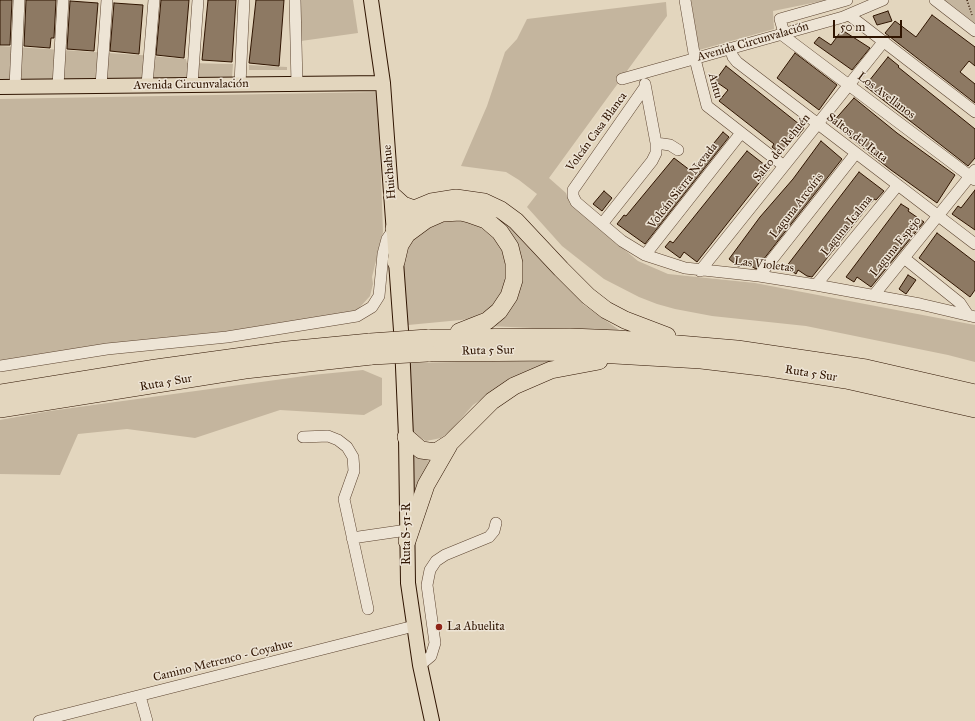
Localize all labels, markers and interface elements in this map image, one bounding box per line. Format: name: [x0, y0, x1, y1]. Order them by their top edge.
scale bar: [835, 12, 904, 38]
street label: Avenida Circunvalación: [696, 19, 810, 65]
text: 50 m: [840, 20, 865, 34]
street label: Los Avellanos: [854, 70, 918, 122]
street label: Antu: [705, 72, 725, 100]
street label: Avenida Circunvalación: [133, 77, 249, 93]
street label: Volcán Casa Blanca: [563, 90, 631, 174]
street label: Saltos del Itata: [824, 110, 890, 166]
street label: Salto del Rehuén: [750, 111, 814, 185]
street label: Volcán Sierra Nevada: [645, 140, 721, 232]
street label: Huichahue: [380, 144, 400, 200]
street label: Laguna Arcoíris: [767, 170, 827, 242]
street label: Laguna Icalma: [818, 193, 876, 259]
street label: Laguna Espejo: [867, 214, 925, 280]
street label: Las Violetas: [733, 254, 795, 276]
street label: Ruta 5 Sur: [462, 343, 514, 359]
street label: Ruta 5 Sur: [784, 363, 838, 385]
street label: Ruta 5 Sur: [139, 371, 193, 395]
street label: Ruta S-51-R: [400, 503, 414, 565]
place label: La Abuelita: [447, 620, 505, 634]
marker: La Abuelita: [434, 622, 444, 632]
street label: Camino Metrenco - Coyahue: [152, 637, 294, 685]

